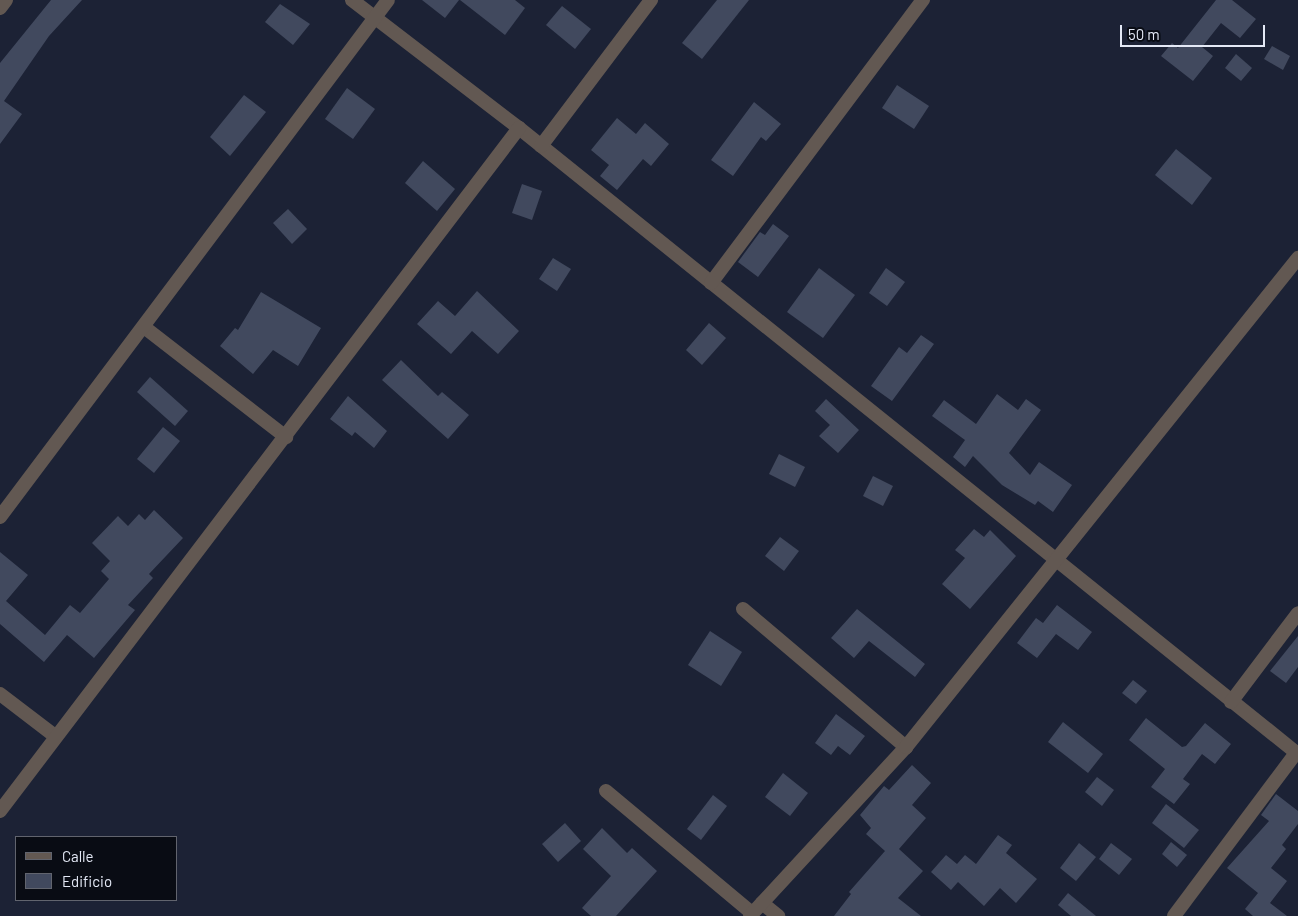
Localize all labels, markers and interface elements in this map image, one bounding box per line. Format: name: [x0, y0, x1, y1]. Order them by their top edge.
scale bar: [1123, 15, 1268, 47]
text: 50 m: [1128, 25, 1160, 43]
legend: [15, 836, 178, 901]
text: Calle: [62, 847, 94, 865]
text: Edificio: [62, 872, 112, 890]

